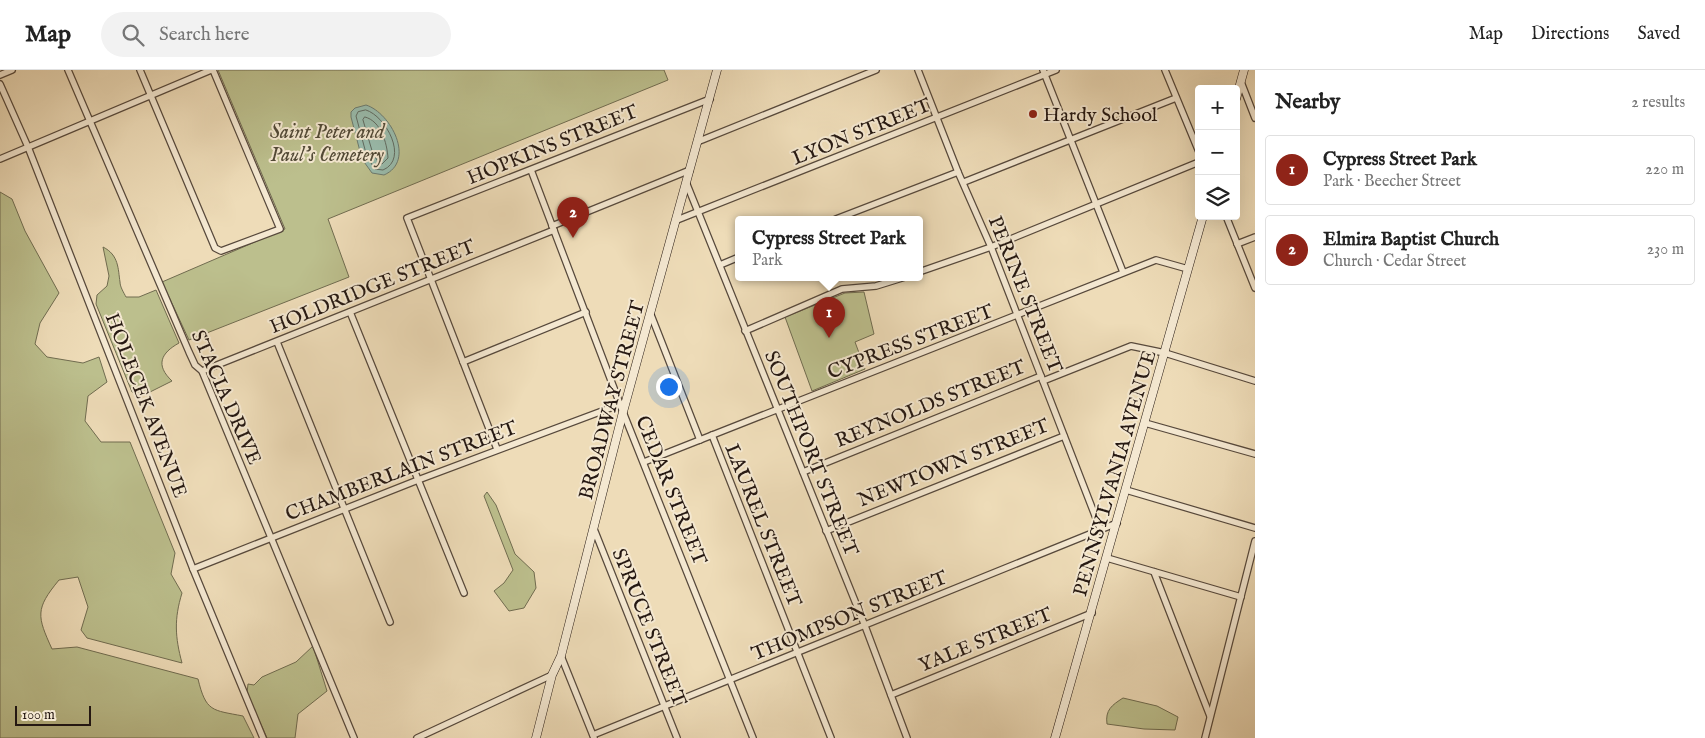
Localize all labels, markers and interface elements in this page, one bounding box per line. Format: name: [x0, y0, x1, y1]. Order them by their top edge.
search box: [101, 12, 451, 57]
text: Map: [25, 19, 71, 50]
icon: search: [119, 21, 147, 49]
text: Search here: [159, 23, 250, 47]
text: Map: [1469, 23, 1503, 46]
text: Directions: [1531, 23, 1609, 46]
text: Saved: [1637, 23, 1680, 46]
map controls: [1195, 85, 1240, 220]
button: +: [1195, 85, 1240, 130]
text: Nearby: [1275, 89, 1340, 116]
street label: LYON STREET: [789, 93, 935, 172]
text: 2 results: [1631, 93, 1685, 113]
street label: HOPKINS STREET: [464, 100, 642, 191]
place label: Hardy School: [1043, 103, 1158, 128]
marker: Hardy School: [1027, 108, 1039, 120]
park label: Saint Peter and Paul's Cemetery: [270, 120, 386, 168]
button: −: [1195, 130, 1240, 175]
text: Cypress Street Park: [1323, 148, 1477, 172]
text: 1: [1289, 160, 1295, 180]
text: 220 m: [1645, 160, 1684, 180]
text: Park · Beecher Street: [1323, 172, 1461, 192]
button: layers: [1195, 175, 1240, 220]
pin: 2: [557, 197, 589, 238]
street label: PERINE STREET: [982, 213, 1068, 377]
popup: [735, 216, 923, 281]
text: Cypress Street Park: [752, 227, 906, 251]
text: Elmira Baptist Church: [1323, 228, 1499, 252]
street label: HOLDRIDGE STREET: [266, 235, 479, 340]
text: 2: [1288, 240, 1296, 260]
text: 230 m: [1647, 240, 1684, 260]
text: Park: [752, 251, 783, 271]
text: Church · Cedar Street: [1323, 252, 1466, 272]
pin: 1: [813, 297, 845, 338]
street label: BROADWAY STREET: [574, 298, 651, 503]
street label: CYPRESS STREET: [824, 299, 998, 386]
street label: HOLECEK AVENUE: [99, 310, 192, 502]
street label: STACIA DRIVE: [185, 326, 267, 469]
street label: SOUTHPORT STREET: [758, 347, 863, 560]
street label: PENNSYLVANIA AVENUE: [1068, 347, 1163, 599]
street label: REYNOLDS STREET: [832, 355, 1030, 454]
your location: [656, 374, 682, 400]
street label: CEDAR STREET: [629, 412, 712, 569]
street label: NEWTOWN STREET: [854, 413, 1053, 513]
street label: CHAMBERLAIN STREET: [282, 415, 521, 527]
street label: LAUREL STREET: [718, 440, 807, 611]
street label: SPRUCE STREET: [606, 545, 692, 710]
street label: THOMPSON STREET: [748, 566, 951, 667]
street label: YALE STREET: [915, 602, 1056, 678]
scale bar: [15, 703, 91, 726]
text: 100 m: [22, 706, 55, 724]

